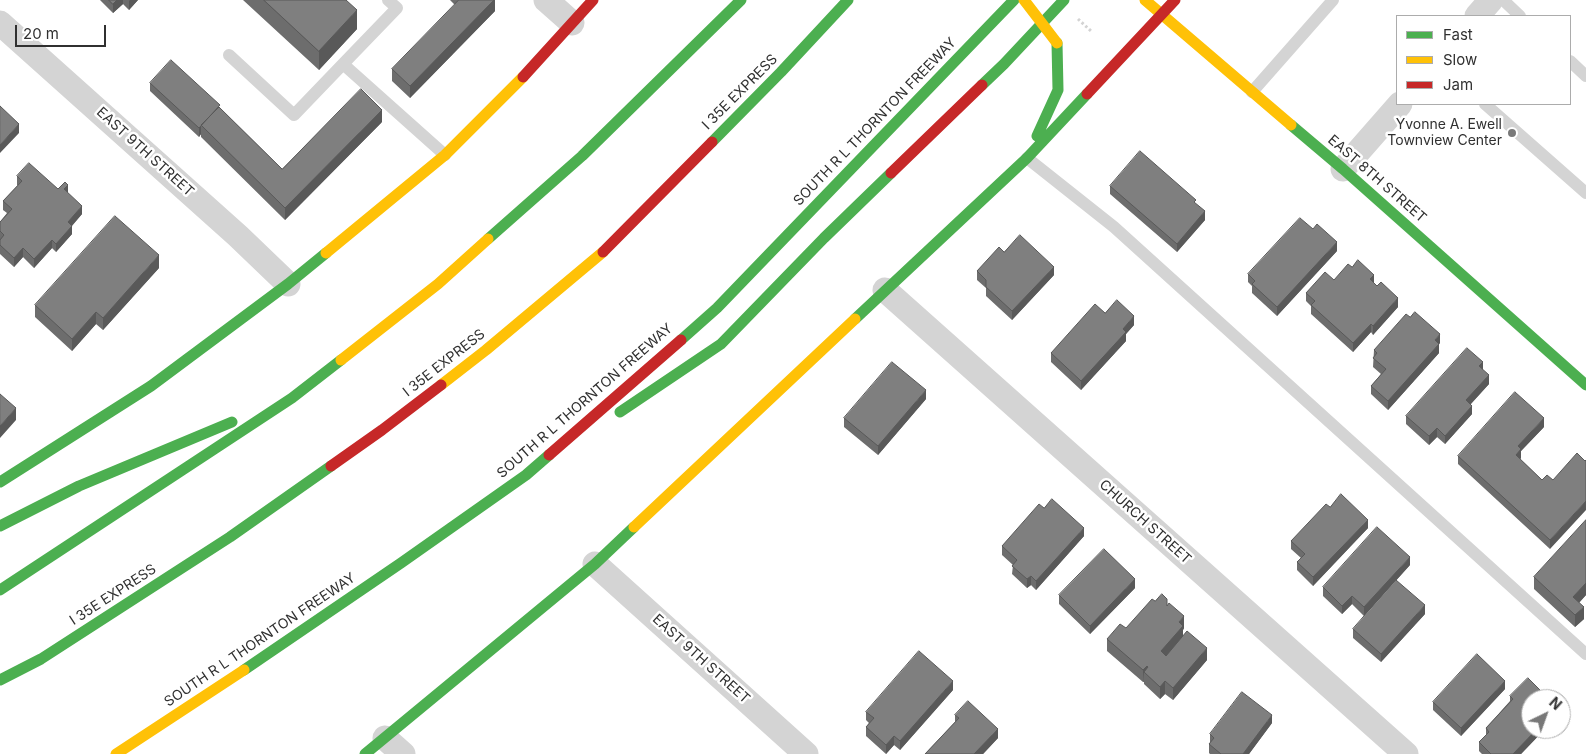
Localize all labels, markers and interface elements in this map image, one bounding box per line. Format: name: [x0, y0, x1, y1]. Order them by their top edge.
scale bar: [18, 15, 109, 47]
legend: [1396, 15, 1571, 105]
text: 20 m: [23, 24, 59, 43]
text: Fast: [1443, 25, 1473, 44]
street label: SOUTH R L THORNTON FREEWAY: [790, 35, 960, 209]
text: Slow: [1443, 50, 1477, 69]
street label: I 35E EXPRESS: [699, 51, 781, 133]
text: Jam: [1443, 75, 1473, 94]
street label: EAST 9TH STREET: [93, 104, 197, 200]
place label: Yvonne A. Ewell Townview Center: [1387, 117, 1502, 150]
marker: Yvonne A. Ewell Townview Center: [1506, 127, 1518, 139]
street label: EAST 8TH STREET: [1324, 132, 1430, 226]
street label: SOUTH R L THORNTON FREEWAY: [494, 320, 676, 482]
street label: I 35E EXPRESS: [400, 326, 488, 400]
street label: CHURCH STREET: [1096, 476, 1194, 568]
street label: I 35E EXPRESS: [67, 561, 159, 629]
street label: SOUTH R L THORNTON FREEWAY: [161, 570, 359, 710]
street label: EAST 9TH STREET: [649, 611, 753, 707]
north arrow: [1521, 689, 1571, 739]
text: N: [1546, 693, 1565, 713]

